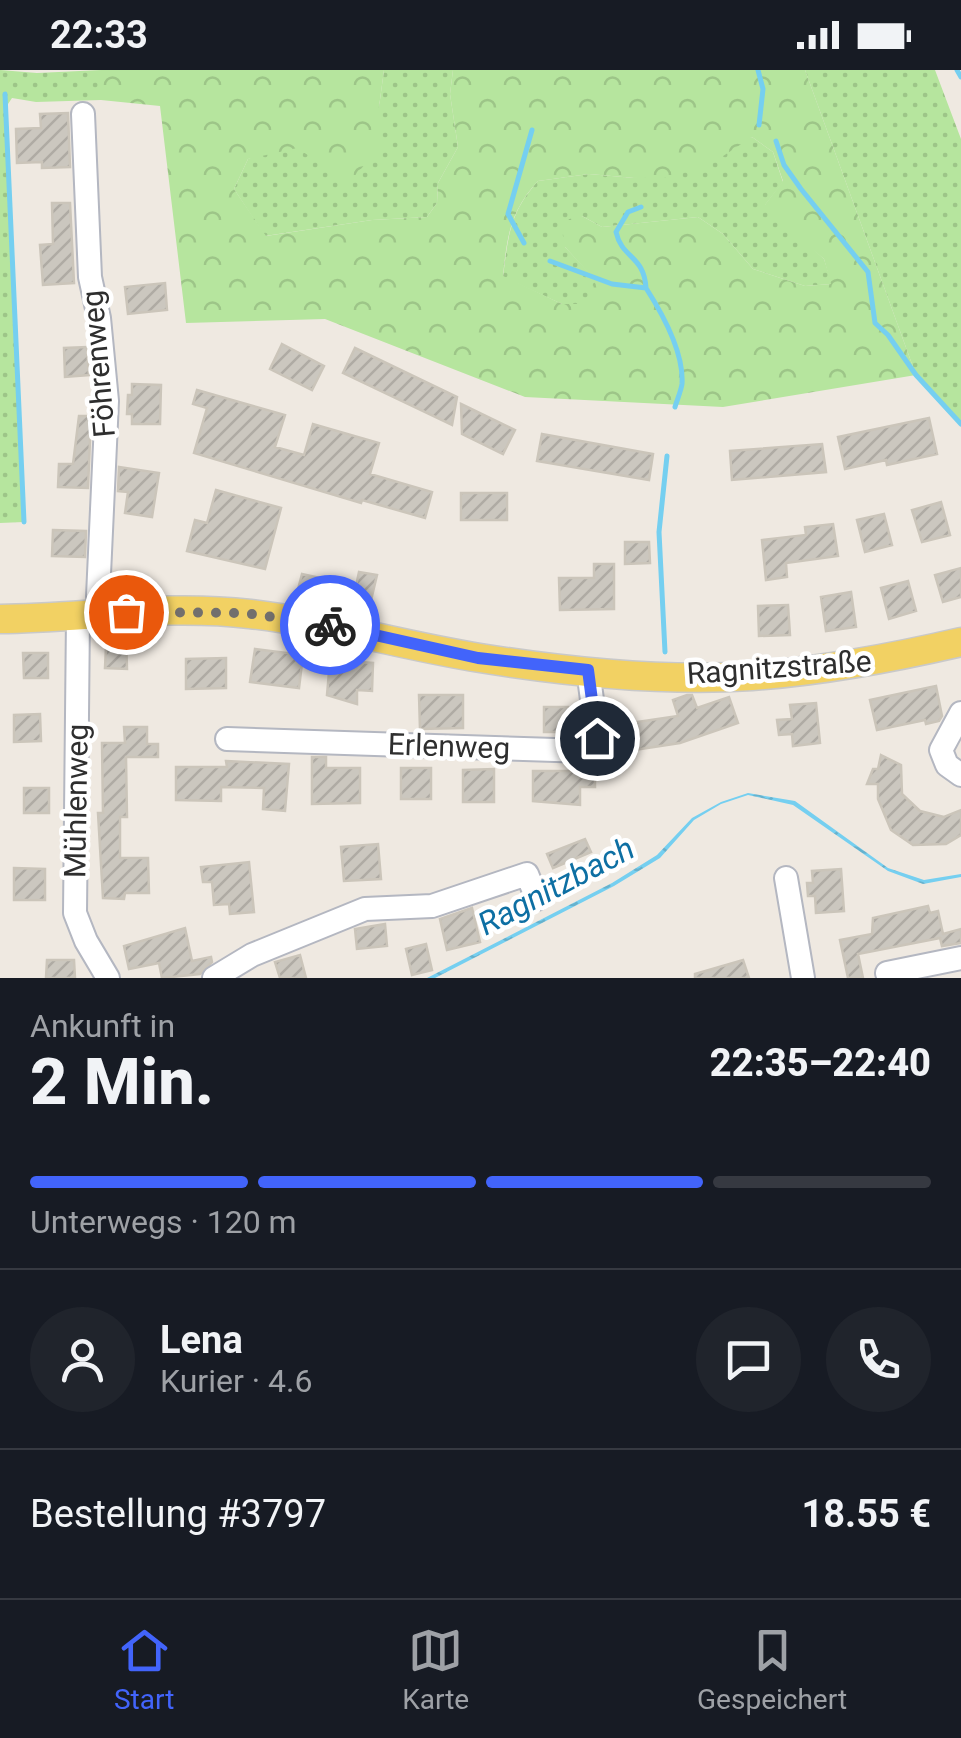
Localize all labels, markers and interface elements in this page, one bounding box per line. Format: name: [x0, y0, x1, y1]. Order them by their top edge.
text: 22:33: [50, 13, 148, 57]
street label: Föhrenweg: [74, 289, 122, 439]
pin: [84, 570, 169, 655]
courier: [280, 575, 380, 675]
icon: bag: [99, 585, 154, 640]
icon: bike: [303, 598, 358, 653]
street label: Ragnitzstraße: [685, 643, 873, 691]
pin: [555, 696, 640, 781]
icon: home: [570, 711, 625, 766]
street label: Mühlenweg: [57, 724, 95, 878]
street label: Erlenweg: [387, 726, 511, 766]
water label: Ragnitzbach: [471, 829, 641, 943]
text: Ankunft in: [30, 1007, 175, 1045]
text: 22:35–22:40: [710, 1041, 931, 1085]
text: 2 Min.: [30, 1044, 214, 1120]
text: Unterwegs · 120 m: [30, 1203, 297, 1241]
button: person: [30, 1307, 135, 1412]
button: chat: [696, 1307, 801, 1412]
button: phone: [826, 1307, 931, 1412]
text: Lena: [160, 1318, 243, 1362]
text: Kurier · 4.6: [160, 1362, 312, 1400]
text: Bestellung #3797: [30, 1492, 326, 1536]
text: 18.55 €: [802, 1492, 931, 1536]
tab: Start: [114, 1623, 174, 1716]
tab: Karte: [402, 1623, 469, 1716]
tab: Gespeichert: [697, 1623, 847, 1716]

